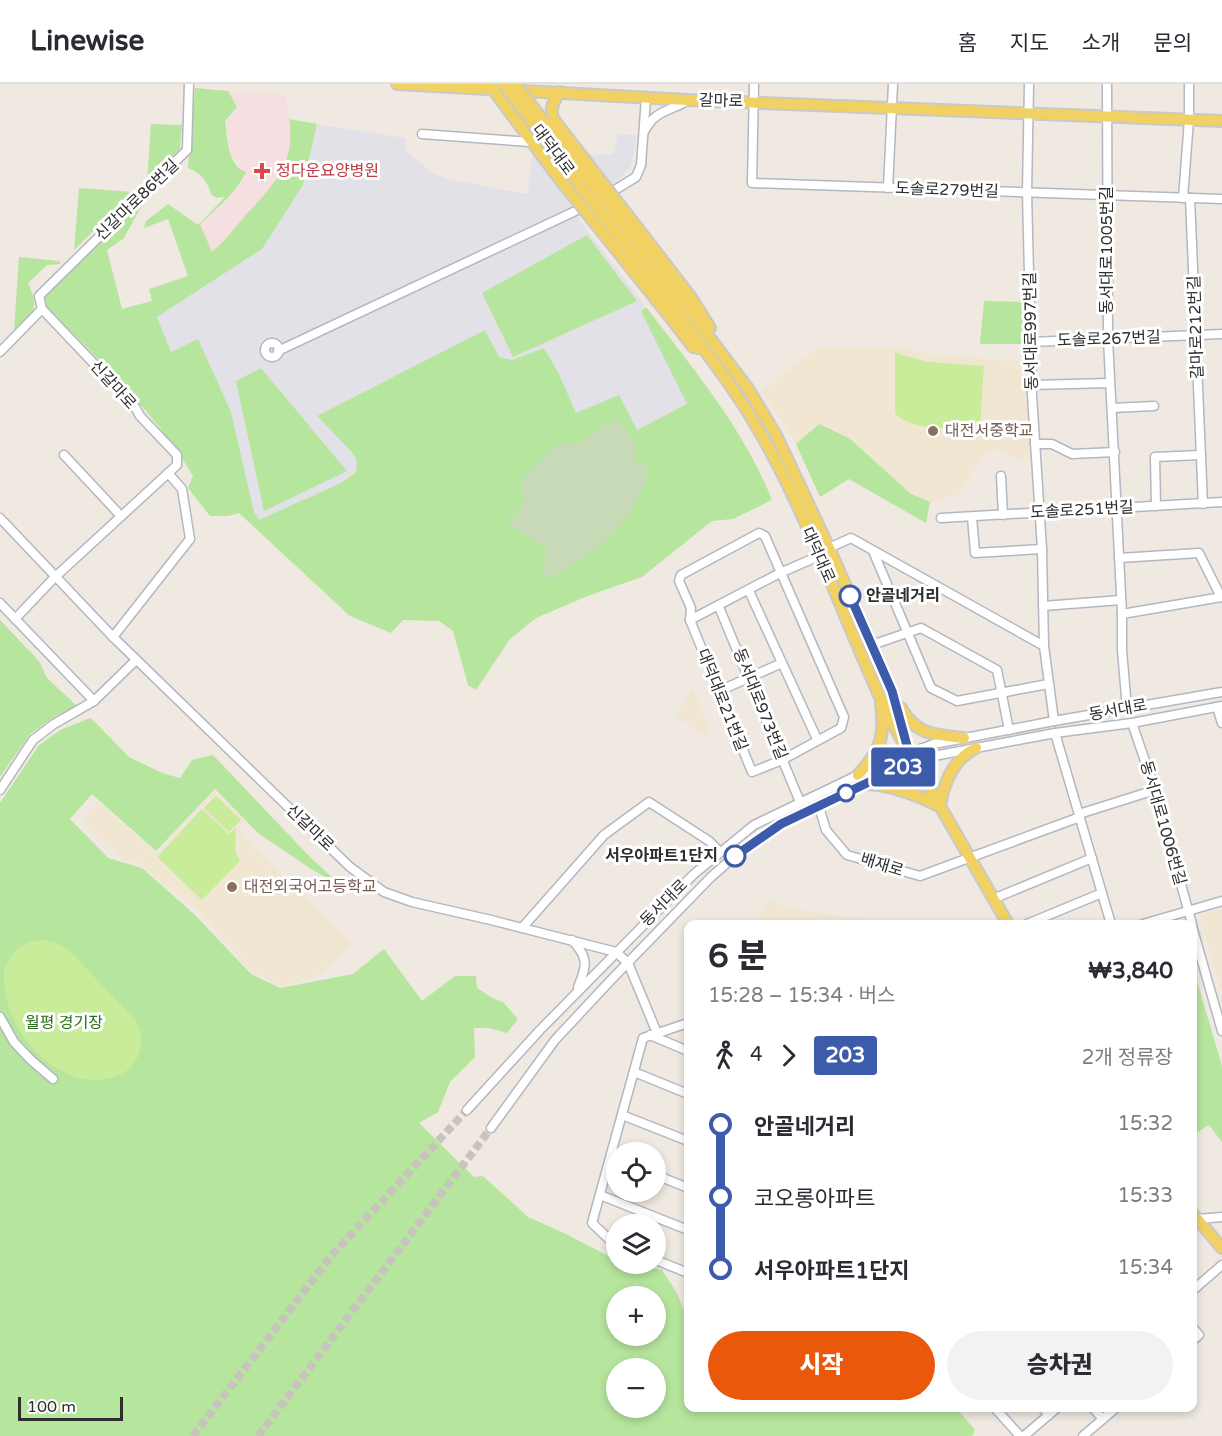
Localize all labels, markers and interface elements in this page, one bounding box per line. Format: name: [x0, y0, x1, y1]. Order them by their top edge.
text: Linewise: [30, 24, 144, 58]
text: 홈: [958, 31, 977, 56]
text: 지도: [1010, 31, 1049, 56]
text: 소개: [1082, 31, 1120, 56]
text: 문의: [1153, 31, 1192, 56]
street label: 갈마로: [699, 91, 744, 111]
street label: 대덕대로: [527, 120, 579, 180]
street label: 신갈마로86번길: [91, 155, 183, 245]
place label: 정다운요양병원: [276, 161, 379, 181]
marker: 정다운요양병원: [253, 162, 271, 180]
street label: 도솔로279번길: [895, 178, 999, 202]
street label: 동서대로1005번길: [1097, 186, 1117, 314]
street label: 동서대로997번길: [1020, 272, 1042, 390]
street label: 갈마로212번길: [1184, 275, 1208, 379]
street label: 도솔로267번길: [1057, 327, 1161, 351]
street label: 신갈마로: [86, 356, 140, 414]
place label: 대전서중학교: [945, 421, 1033, 441]
marker: 대전서중학교: [926, 424, 940, 438]
street label: 도솔로251번길: [1030, 497, 1134, 523]
street label: 대덕대로: [797, 524, 839, 586]
marker: 안골네거리: [839, 585, 861, 607]
place label: 안골네거리: [866, 586, 940, 606]
street label: 동서대로973번길: [729, 645, 791, 763]
street label: 대덕대로21번길: [692, 646, 752, 754]
street label: 동서대로: [1087, 695, 1149, 725]
line badge: 203: [868, 748, 938, 786]
text: 203: [883, 755, 923, 780]
street label: 동서대로1006번길: [1136, 758, 1190, 888]
unlabelled marker: [837, 784, 855, 802]
street label: 신갈마로: [282, 800, 338, 856]
marker: 서우아파트1단지: [724, 845, 746, 867]
place label: 서우아파트1단지: [605, 846, 718, 866]
street label: 배재로: [858, 849, 906, 881]
street label: 동서대로: [636, 875, 692, 931]
place label: 대전외국어고등학교: [244, 877, 376, 897]
marker: 대전외국어고등학교: [225, 880, 239, 894]
text: 6 분: [708, 937, 768, 976]
text: ₩3,840: [1088, 958, 1173, 984]
text: 15:28 – 15:34 · 버스: [708, 984, 895, 1008]
park label: 월평 경기장: [25, 1013, 103, 1033]
icon: walk: [708, 1039, 741, 1072]
icon: forward: [772, 1039, 805, 1072]
text: 4: [750, 1043, 763, 1067]
text: 203: [826, 1043, 865, 1068]
text: 2개 정류장: [1082, 1046, 1173, 1070]
text: 15:32: [1118, 1112, 1173, 1136]
text: 안골네거리: [754, 1114, 855, 1140]
map controls: [606, 1142, 666, 1418]
button: locate: [606, 1142, 666, 1202]
text: 15:33: [1118, 1184, 1173, 1208]
text: 코오롱아파트: [754, 1186, 875, 1212]
button: layers: [606, 1214, 666, 1274]
text: 15:34: [1118, 1256, 1173, 1280]
text: 서우아파트1단지: [754, 1258, 910, 1284]
button: +: [606, 1286, 666, 1346]
button: 시작: [708, 1331, 935, 1400]
button: 승차권: [947, 1331, 1173, 1400]
button: −: [606, 1358, 666, 1418]
scale bar: [18, 1394, 123, 1422]
text: 100 m: [27, 1397, 76, 1417]

